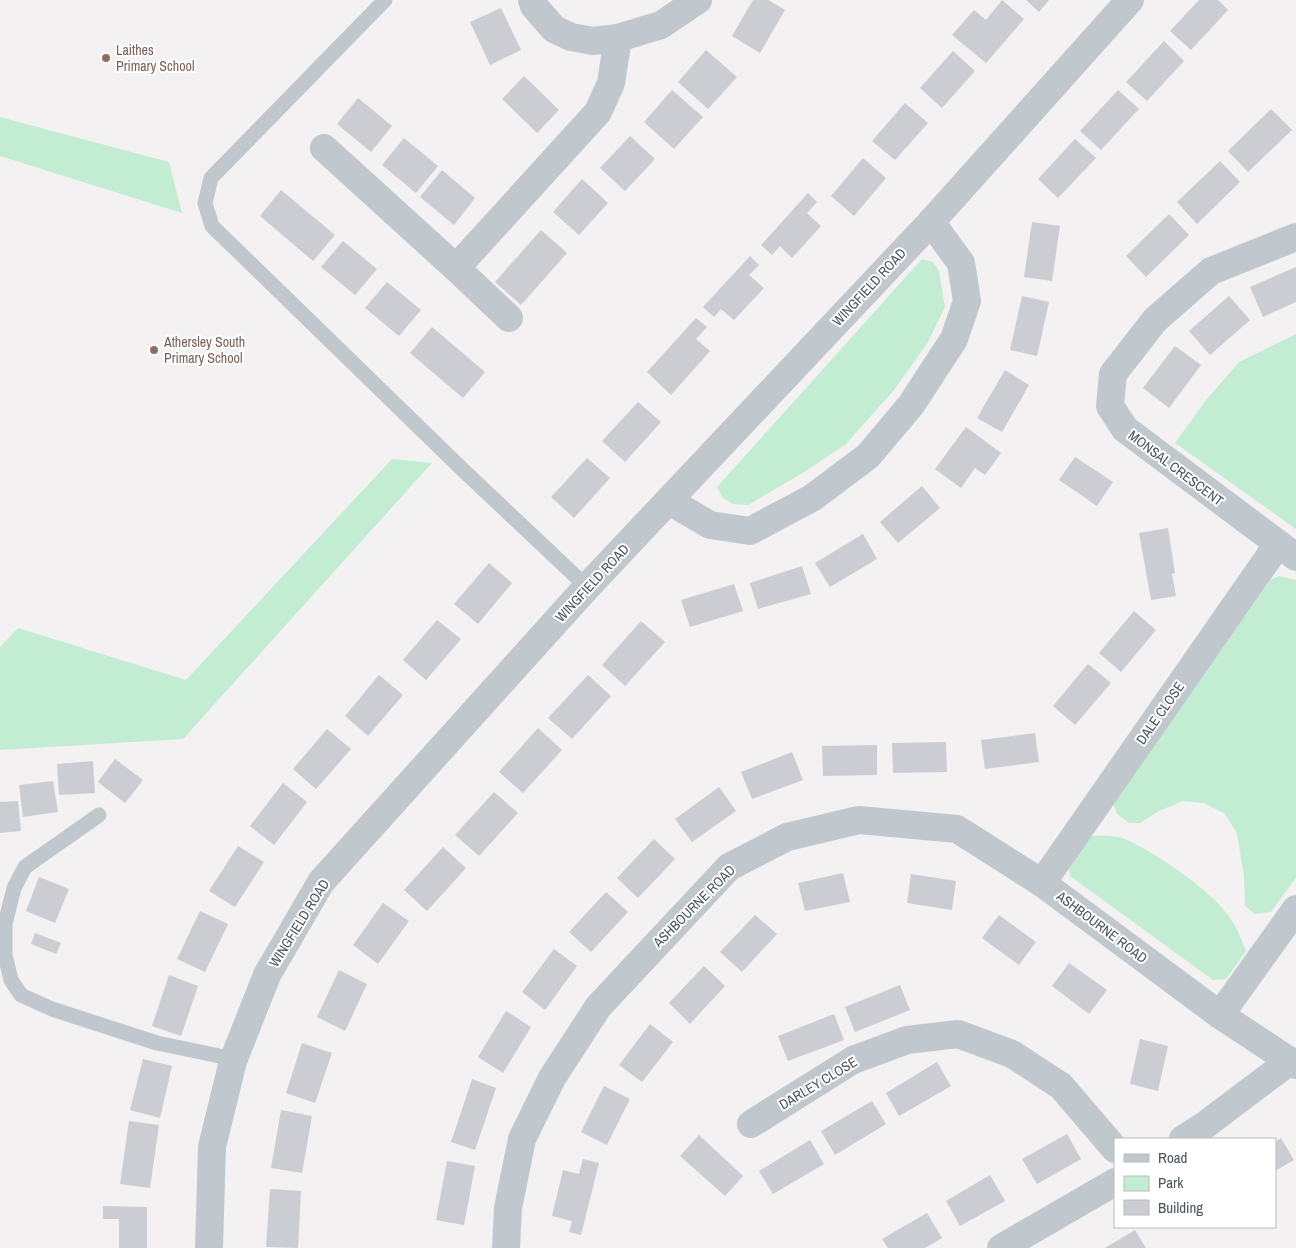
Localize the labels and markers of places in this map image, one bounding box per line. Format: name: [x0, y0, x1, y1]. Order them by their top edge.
place label: Laithes Primary School: [116, 41, 194, 75]
marker: Laithes Primary School: [100, 52, 112, 64]
place label: Athersley South Primary School: [163, 333, 245, 367]
marker: Athersley South Primary School: [148, 344, 160, 356]

